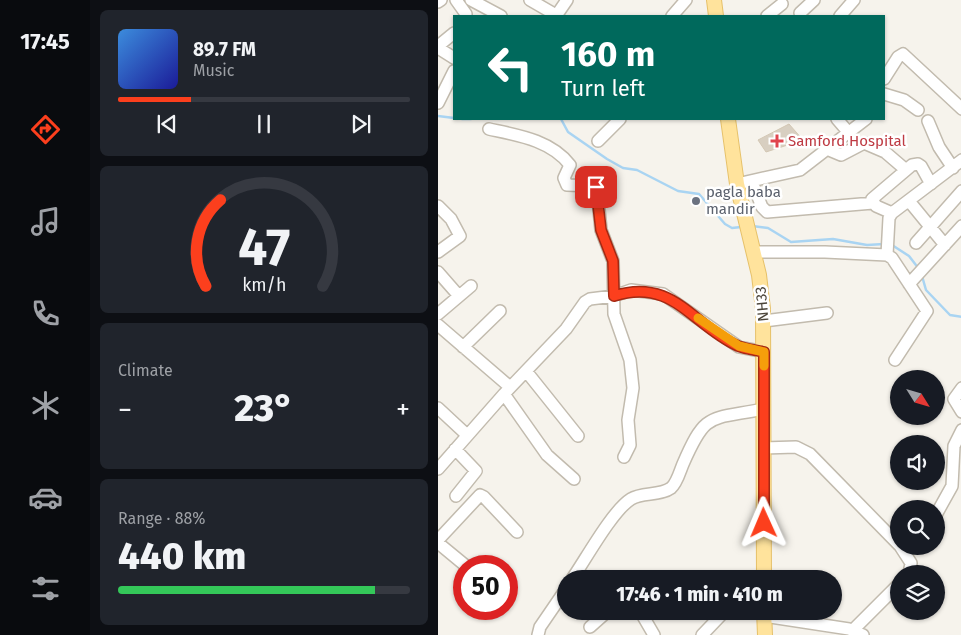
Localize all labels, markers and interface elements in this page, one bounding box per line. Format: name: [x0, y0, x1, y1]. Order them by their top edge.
text: 17:45: [20, 28, 70, 55]
text: 160 m: [561, 33, 655, 75]
icon: left: [478, 35, 543, 100]
text: 89.7 FM: [193, 38, 256, 61]
text: Music: [193, 61, 234, 80]
text: Turn left: [561, 75, 645, 102]
icon: previous: [153, 110, 181, 138]
icon: pause: [250, 110, 278, 138]
icon: next: [347, 110, 375, 138]
icon: directions: [28, 112, 63, 147]
place label: Samford Hospital: [788, 132, 907, 150]
marker: Samford Hospital: [770, 134, 784, 148]
pin: [575, 166, 617, 208]
icon: arrive: [582, 173, 610, 201]
place label: pagla baba mandir: [706, 183, 781, 218]
marker: pagla baba mandir: [690, 195, 702, 207]
icon: music: [28, 204, 63, 239]
text: 47: [238, 216, 290, 279]
text: km/h: [242, 274, 286, 296]
street label: NH33: [751, 286, 773, 322]
icon: phone: [28, 296, 63, 331]
text: Climate: [118, 361, 173, 380]
north arrow: [890, 370, 946, 425]
map controls: [890, 370, 945, 620]
text: 23°: [234, 385, 294, 431]
icon: climate: [28, 388, 63, 423]
text: −: [118, 393, 132, 426]
text: +: [396, 393, 410, 426]
button: sound: [890, 435, 945, 490]
icon: car: [28, 480, 63, 515]
position arrow: [737, 496, 789, 548]
button: search: [890, 500, 945, 555]
text: Range · 88%: [118, 509, 206, 528]
text: 440 km: [118, 533, 246, 579]
speed limit sign: 50: [453, 555, 518, 620]
button: layers: [890, 565, 945, 620]
icon: filters: [28, 571, 63, 606]
text: 17:46 · 1 min · 410 m: [616, 583, 783, 606]

